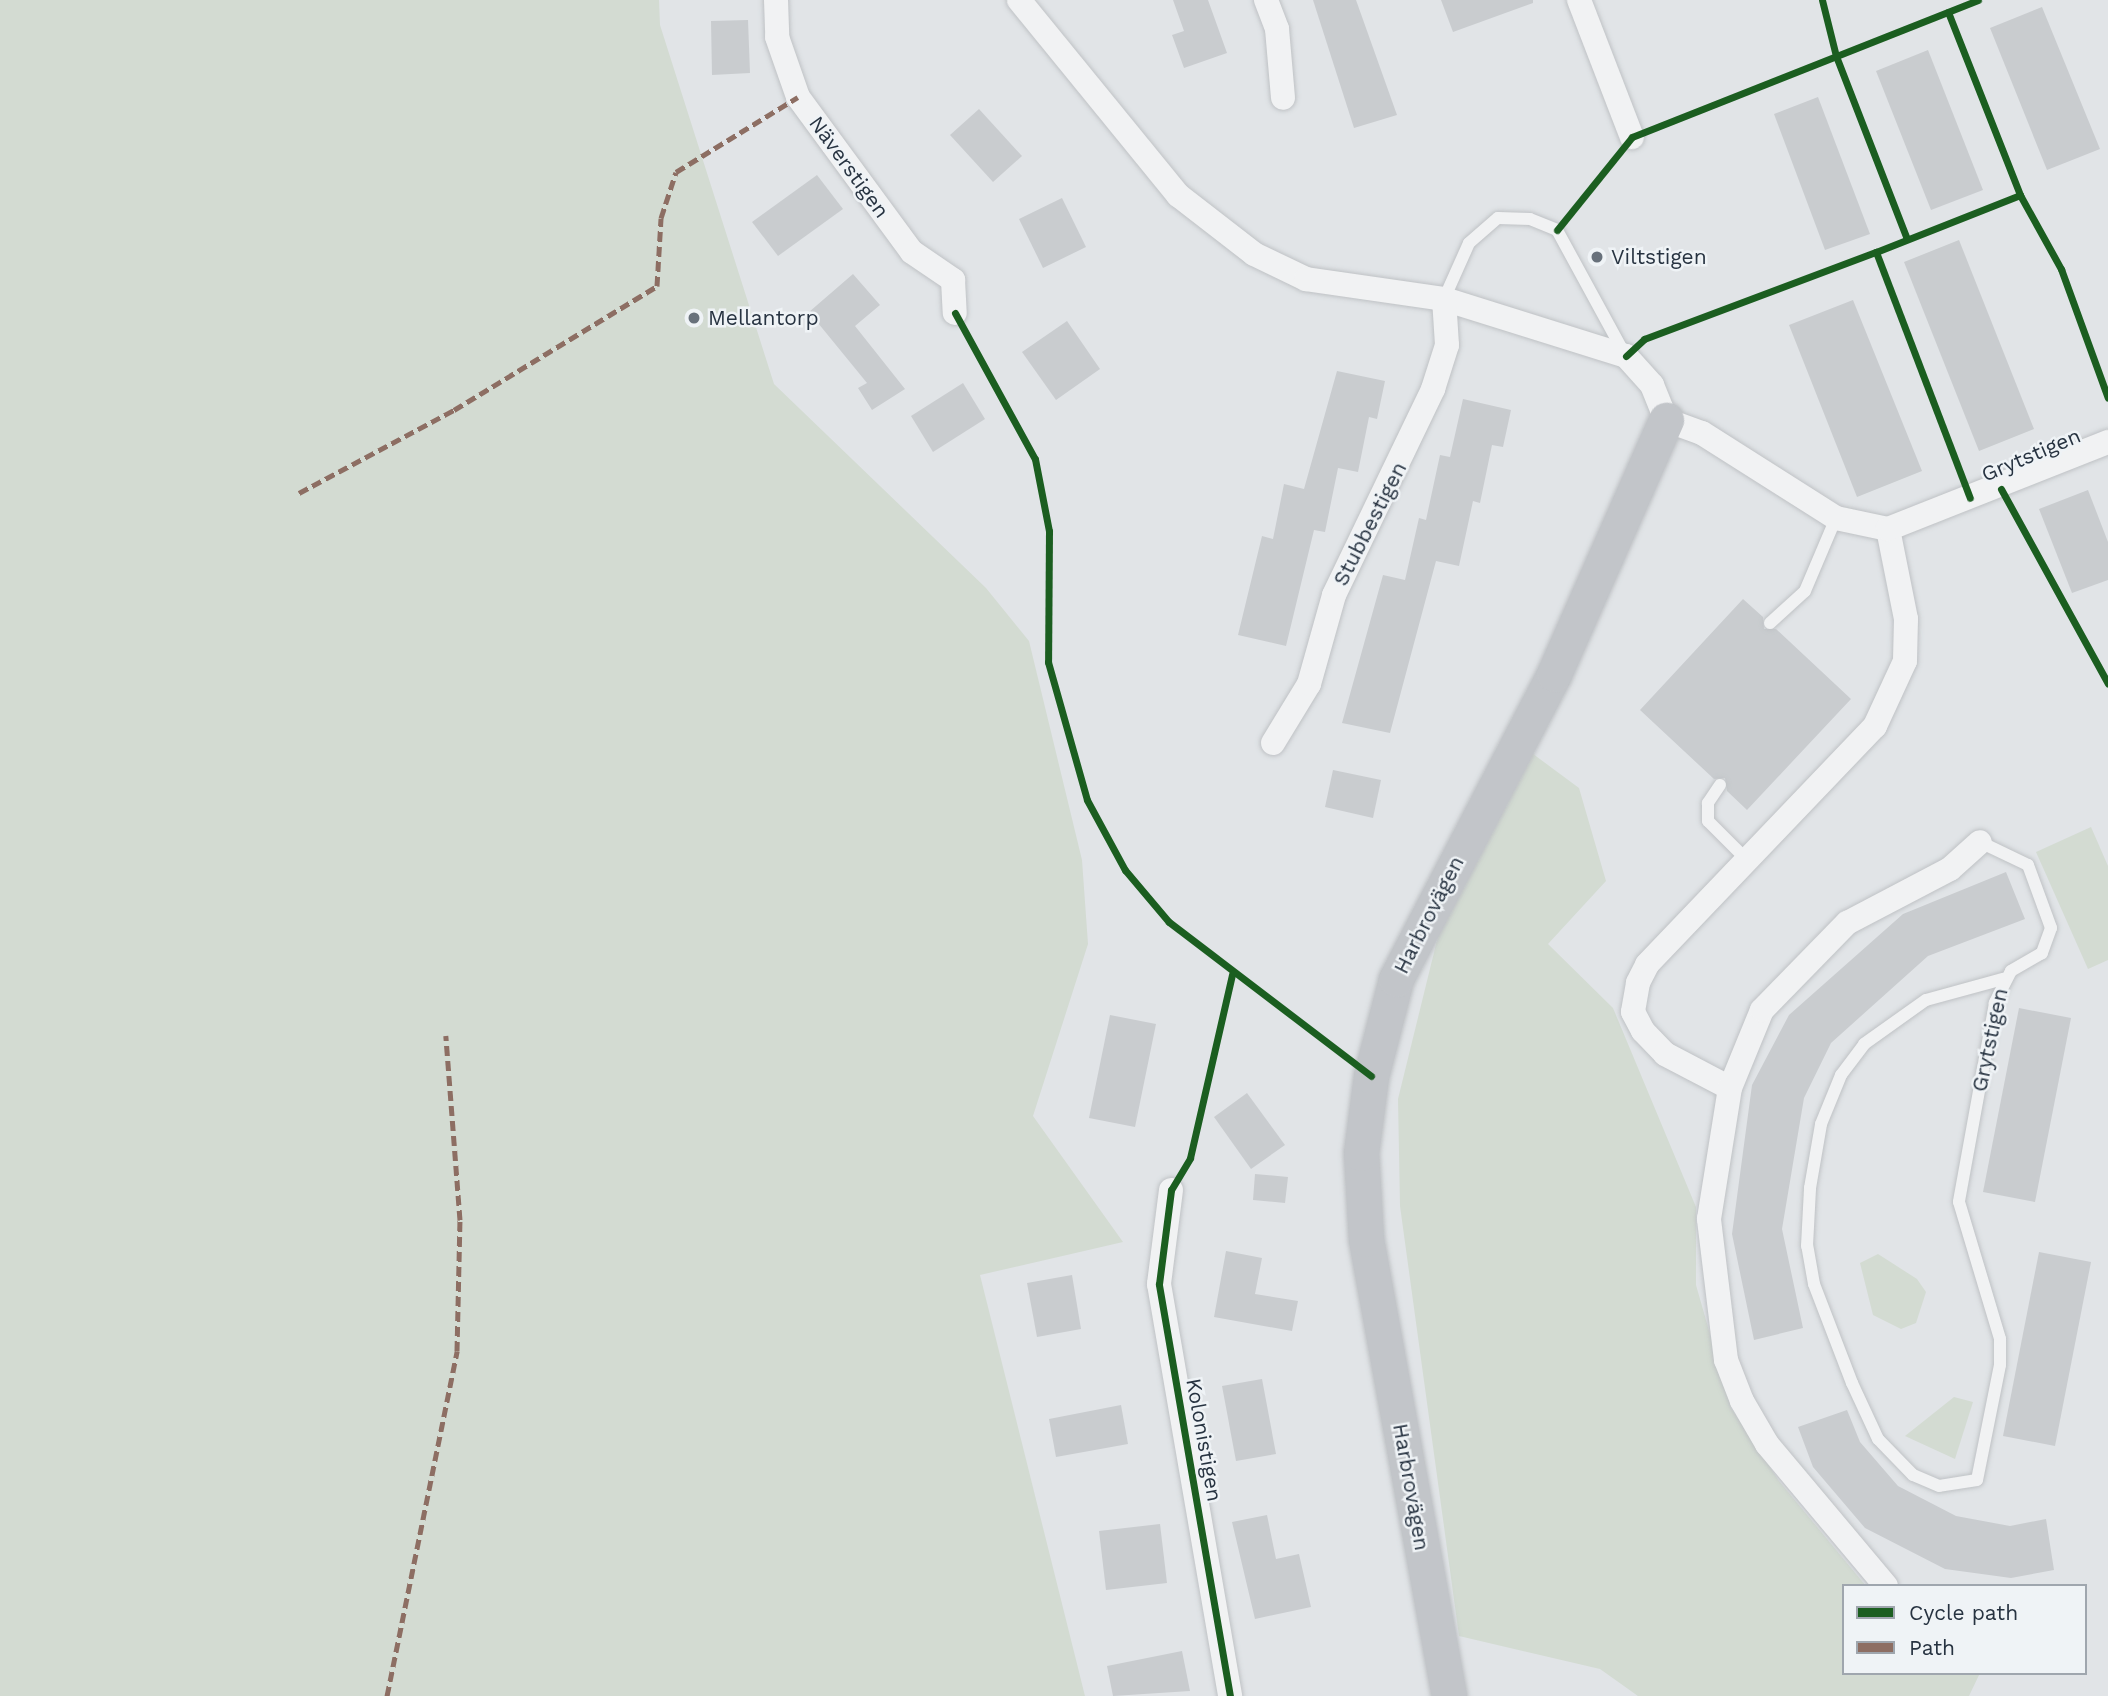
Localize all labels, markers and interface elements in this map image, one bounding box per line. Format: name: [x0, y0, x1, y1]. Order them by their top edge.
street label: Näverstigen: [804, 111, 894, 223]
place label: Viltstigen: [1611, 244, 1707, 270]
marker: Viltstigen: [1589, 249, 1605, 265]
place label: Mellantorp: [708, 305, 819, 331]
marker: Mellantorp: [686, 310, 702, 326]
street label: Grytstigen: [1978, 423, 2084, 487]
street label: Stubbestigen: [1328, 458, 1412, 590]
street label: Harbrovägen: [1389, 852, 1469, 978]
street label: Grytstigen: [1967, 986, 2013, 1094]
street label: Kolonistigen: [1181, 1376, 1227, 1504]
street label: Harbrovägen: [1387, 1422, 1435, 1552]
legend: [1842, 1584, 2087, 1675]
text: Cycle path: [1909, 1600, 2018, 1625]
text: Path: [1909, 1635, 1955, 1660]

